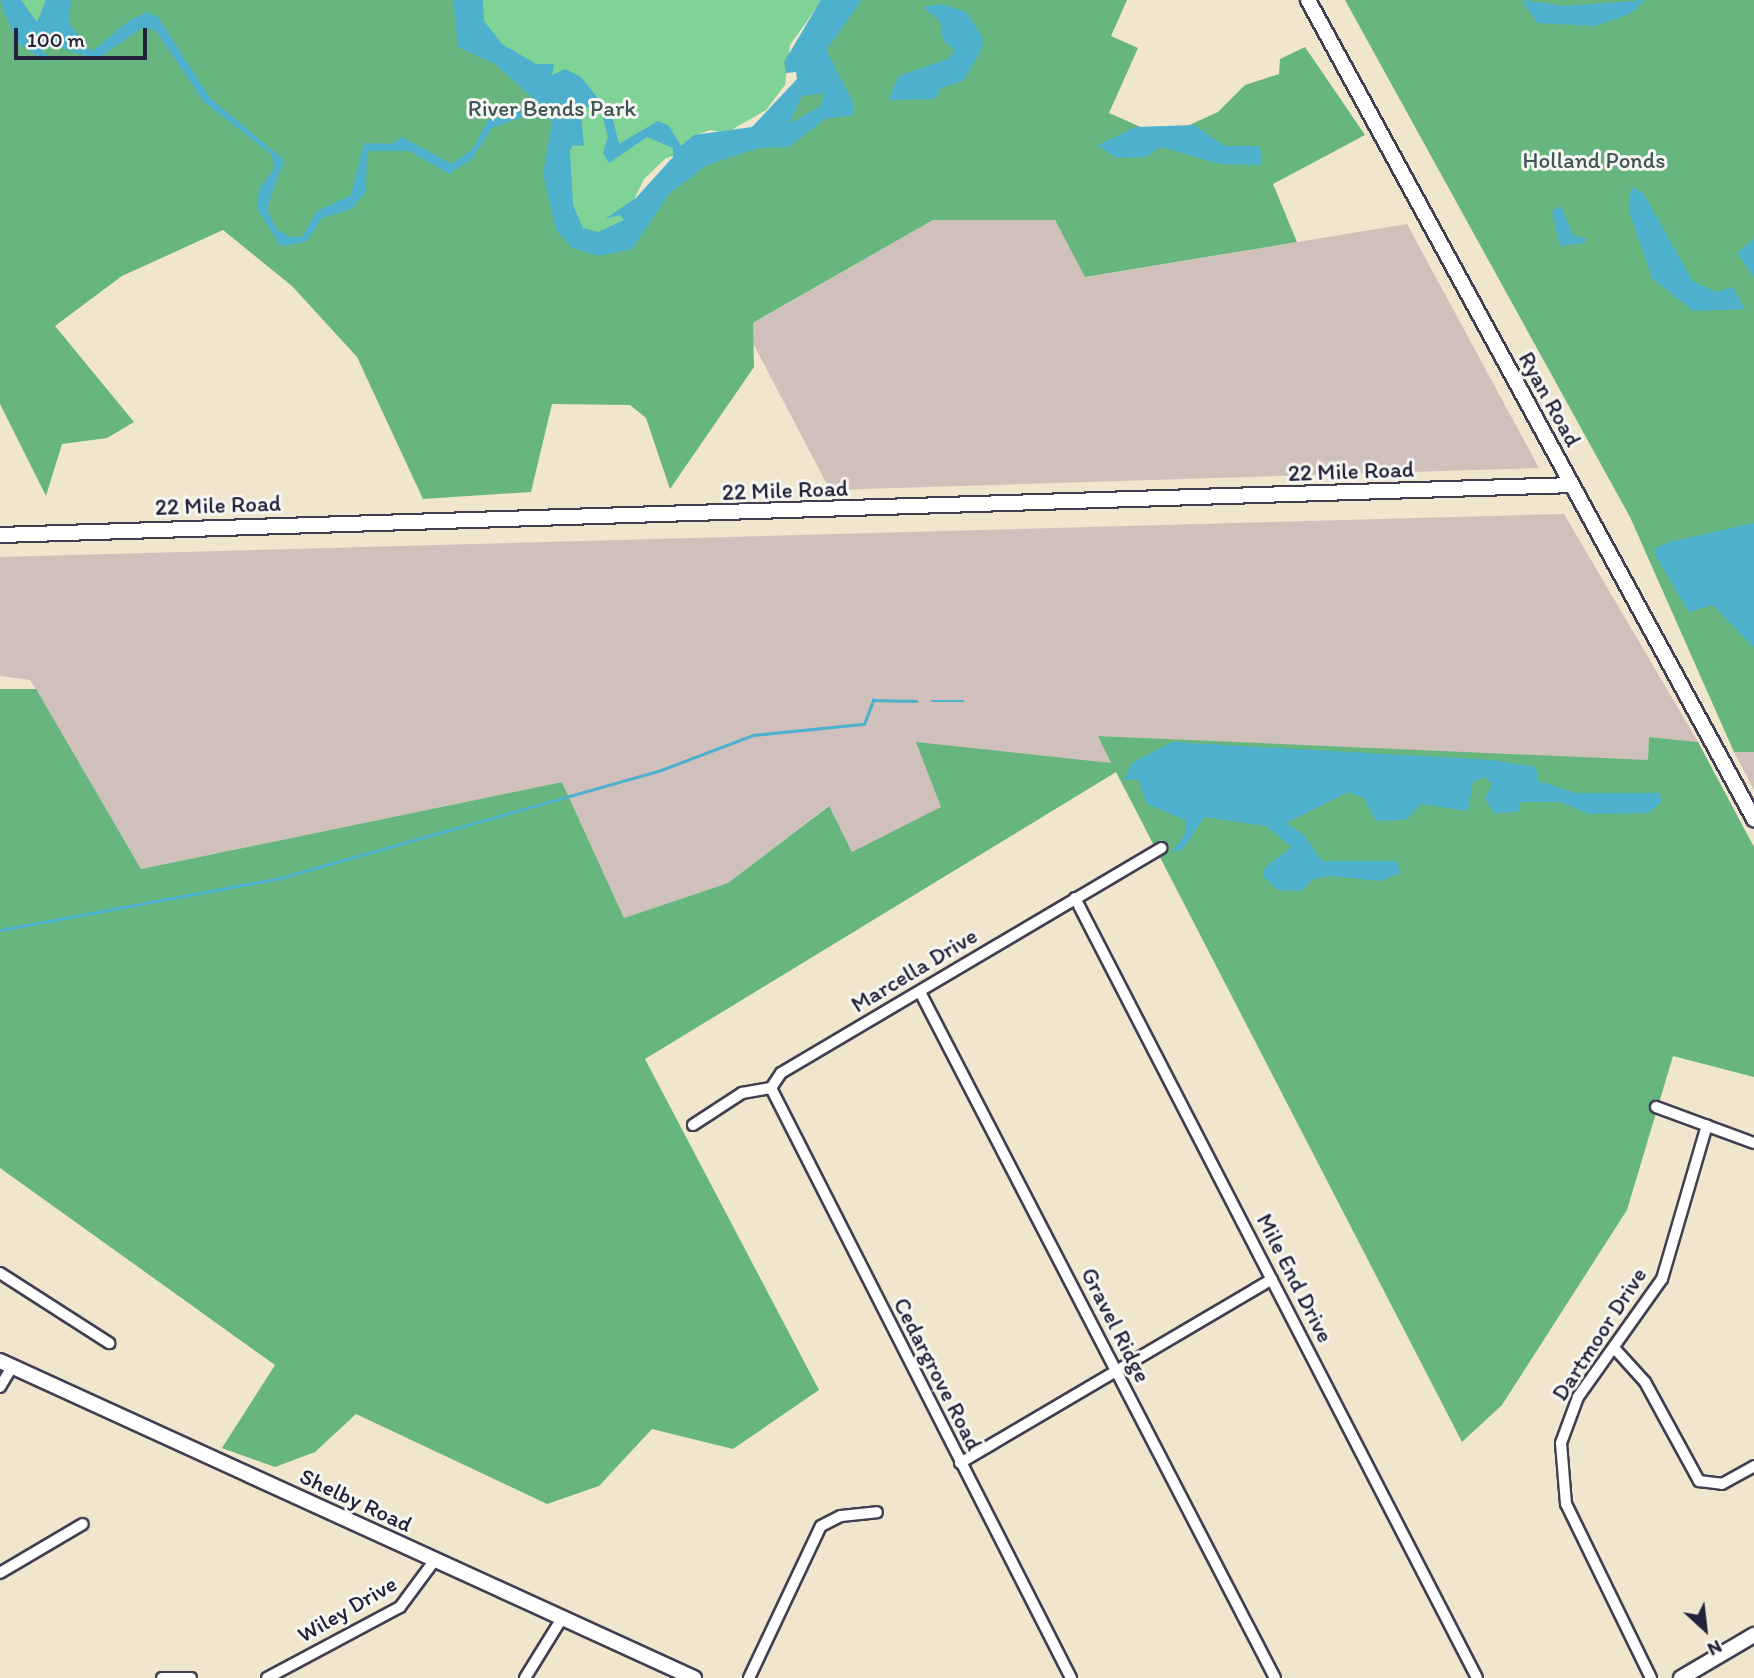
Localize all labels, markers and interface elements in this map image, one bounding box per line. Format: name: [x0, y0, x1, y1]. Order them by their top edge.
scale bar: [18, 14, 150, 58]
text: 100 m: [27, 27, 85, 52]
park label: River Bends Park: [468, 94, 636, 122]
park label: Holland Ponds: [1523, 146, 1665, 174]
street label: Ryan Road: [1513, 347, 1587, 451]
street label: 22 Mile Road: [1288, 455, 1414, 487]
street label: 22 Mile Road: [722, 474, 848, 506]
street label: 22 Mile Road: [155, 489, 281, 521]
street label: Marcella Drive: [846, 921, 982, 1019]
street label: Mile End Drive: [1251, 1209, 1339, 1347]
street label: Dartmoor Drive: [1546, 1262, 1652, 1406]
street label: Gravel Ridge: [1075, 1263, 1157, 1387]
street label: Cedargrove Road: [888, 1293, 988, 1455]
street label: Shelby Road: [296, 1462, 416, 1538]
street label: Wiley Drive: [292, 1569, 402, 1649]
north arrow: [1670, 1594, 1740, 1664]
text: N: [1704, 1635, 1726, 1661]

